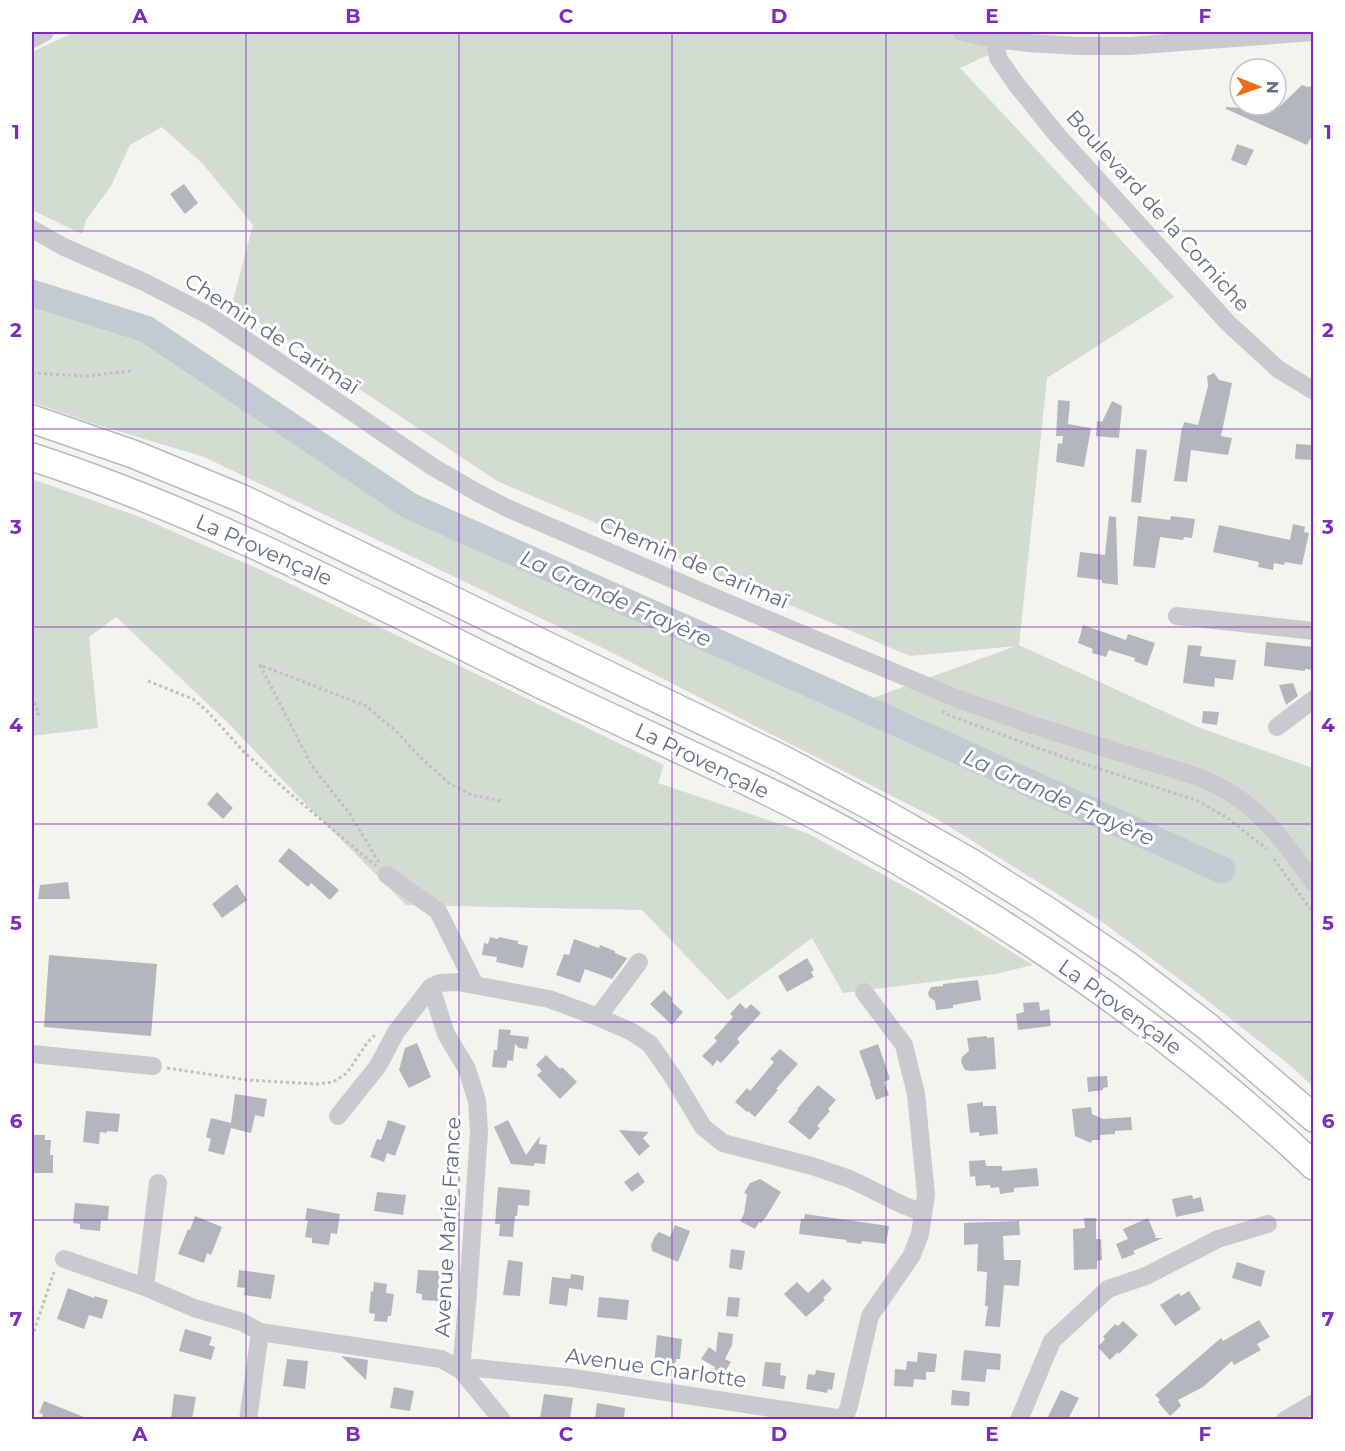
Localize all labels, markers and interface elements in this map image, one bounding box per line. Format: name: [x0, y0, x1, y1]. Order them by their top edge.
text: A: [131, 4, 148, 28]
text: B: [345, 4, 361, 28]
text: C: [559, 4, 574, 28]
text: D: [771, 4, 787, 28]
text: E: [985, 4, 999, 28]
text: F: [1199, 4, 1212, 28]
north arrow: [1228, 57, 1288, 117]
text: N: [1263, 81, 1282, 94]
street label: Boulevard de la Corniche: [1061, 105, 1256, 317]
text: 1: [12, 120, 20, 144]
text: 1: [1324, 120, 1332, 144]
street label: Chemin de Carimaï: [180, 268, 365, 400]
text: 2: [10, 318, 22, 342]
text: 2: [1322, 318, 1334, 342]
street label: La Provençale: [192, 508, 336, 591]
street label: Chemin de Carimaï: [596, 511, 793, 614]
text: 3: [9, 515, 22, 539]
text: 3: [1321, 515, 1334, 539]
water label: La Grande Frayère: [516, 544, 716, 653]
text: 4: [9, 713, 23, 737]
text: 4: [1321, 713, 1335, 737]
street label: La Provençale: [631, 717, 773, 804]
water label: La Grande Frayère: [959, 743, 1159, 852]
text: 5: [10, 911, 22, 935]
text: 5: [1322, 911, 1334, 935]
street label: La Provençale: [1054, 953, 1187, 1060]
text: 6: [10, 1109, 23, 1133]
text: 6: [1322, 1109, 1335, 1133]
street label: Avenue Marie France: [429, 1116, 466, 1338]
text: 7: [10, 1307, 22, 1331]
text: 7: [1322, 1307, 1334, 1331]
street label: Avenue Charlotte: [564, 1342, 748, 1393]
text: A: [131, 1422, 148, 1446]
text: B: [345, 1422, 361, 1446]
text: C: [559, 1422, 574, 1446]
text: D: [771, 1422, 787, 1446]
text: E: [985, 1422, 999, 1446]
text: F: [1199, 1422, 1212, 1446]

